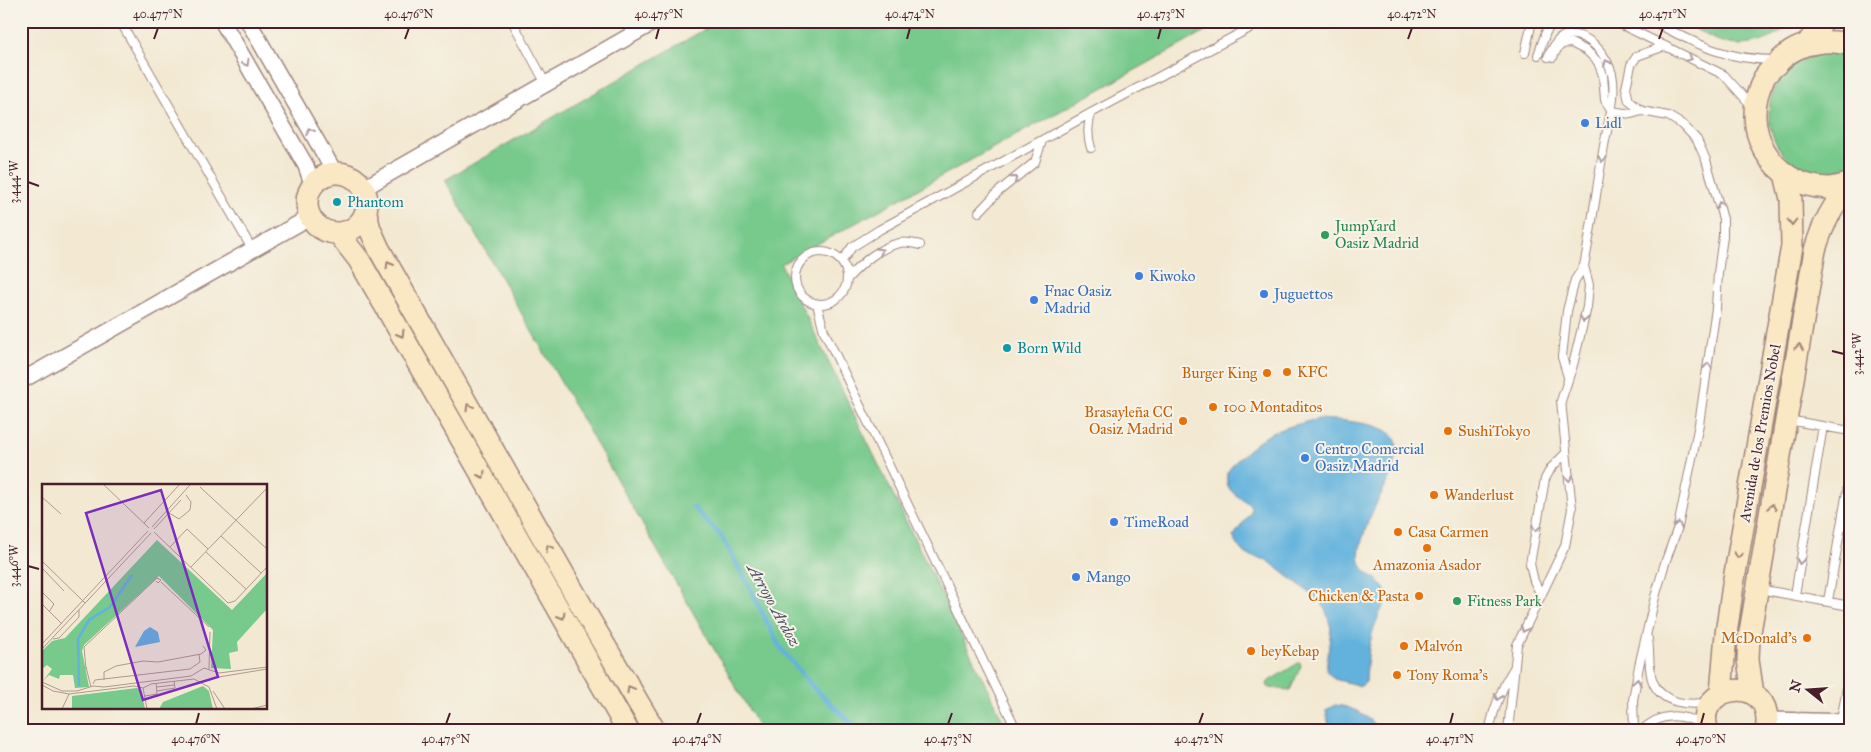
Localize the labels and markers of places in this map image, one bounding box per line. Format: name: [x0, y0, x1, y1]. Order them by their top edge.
place label: Lidl: [1595, 114, 1623, 132]
marker: Lidl: [1579, 117, 1591, 129]
place label: Phantom: [347, 193, 404, 211]
marker: Phantom: [331, 196, 343, 208]
place label: JumpYard Oasiz Madrid: [1333, 217, 1420, 252]
marker: JumpYard Oasiz Madrid: [1319, 229, 1331, 241]
place label: Kiwoko: [1149, 267, 1196, 285]
marker: Kiwoko: [1133, 270, 1145, 282]
place label: Fnac Oasiz Madrid: [1044, 282, 1112, 317]
place label: Juguettos: [1272, 285, 1333, 304]
marker: Juguettos: [1258, 288, 1270, 300]
marker: Fnac Oasiz Madrid: [1028, 294, 1040, 306]
place label: Born Wild: [1017, 339, 1082, 357]
marker: Born Wild: [1001, 342, 1013, 354]
place label: KFC: [1297, 363, 1328, 381]
place label: Burger King: [1181, 364, 1258, 382]
marker: KFC: [1281, 366, 1293, 378]
marker: Burger King: [1261, 367, 1273, 379]
place label: 100 Montaditos: [1223, 398, 1322, 416]
marker: 100 Montaditos: [1207, 401, 1219, 413]
place label: Brasayleña CC Oasiz Madrid: [1084, 403, 1173, 438]
marker: Brasayleña CC Oasiz Madrid: [1177, 415, 1189, 427]
place label: SushiTokyo: [1458, 422, 1531, 440]
marker: SushiTokyo: [1442, 425, 1454, 437]
place label: Centro Comercial Oasiz Madrid: [1315, 440, 1425, 475]
marker: Centro Comercial Oasiz Madrid: [1299, 452, 1311, 464]
place label: Wanderlust: [1444, 486, 1515, 504]
marker: Wanderlust: [1428, 489, 1440, 501]
place label: TimeRoad: [1124, 513, 1190, 531]
marker: TimeRoad: [1108, 516, 1120, 528]
place label: Casa Carmen: [1408, 523, 1489, 541]
marker: Casa Carmen: [1392, 526, 1404, 538]
marker: Amazonia Asador: [1421, 542, 1433, 554]
place label: Amazonia Asador: [1372, 556, 1481, 574]
place label: Mango: [1086, 568, 1131, 586]
marker: Mango: [1070, 571, 1082, 583]
place label: Chicken & Pasta: [1308, 587, 1410, 605]
marker: Chicken & Pasta: [1413, 590, 1425, 602]
place label: Fitness Park: [1467, 592, 1542, 610]
marker: Fitness Park: [1451, 595, 1463, 607]
place label: McDonald's: [1721, 629, 1797, 647]
marker: McDonald's: [1801, 632, 1813, 644]
place label: Malvón: [1414, 637, 1463, 655]
marker: Malvón: [1398, 640, 1410, 652]
place label: beyKebap: [1261, 642, 1319, 660]
marker: beyKebap: [1245, 645, 1257, 657]
place label: Tony Roma's: [1407, 666, 1488, 684]
marker: Tony Roma's: [1391, 669, 1403, 681]

